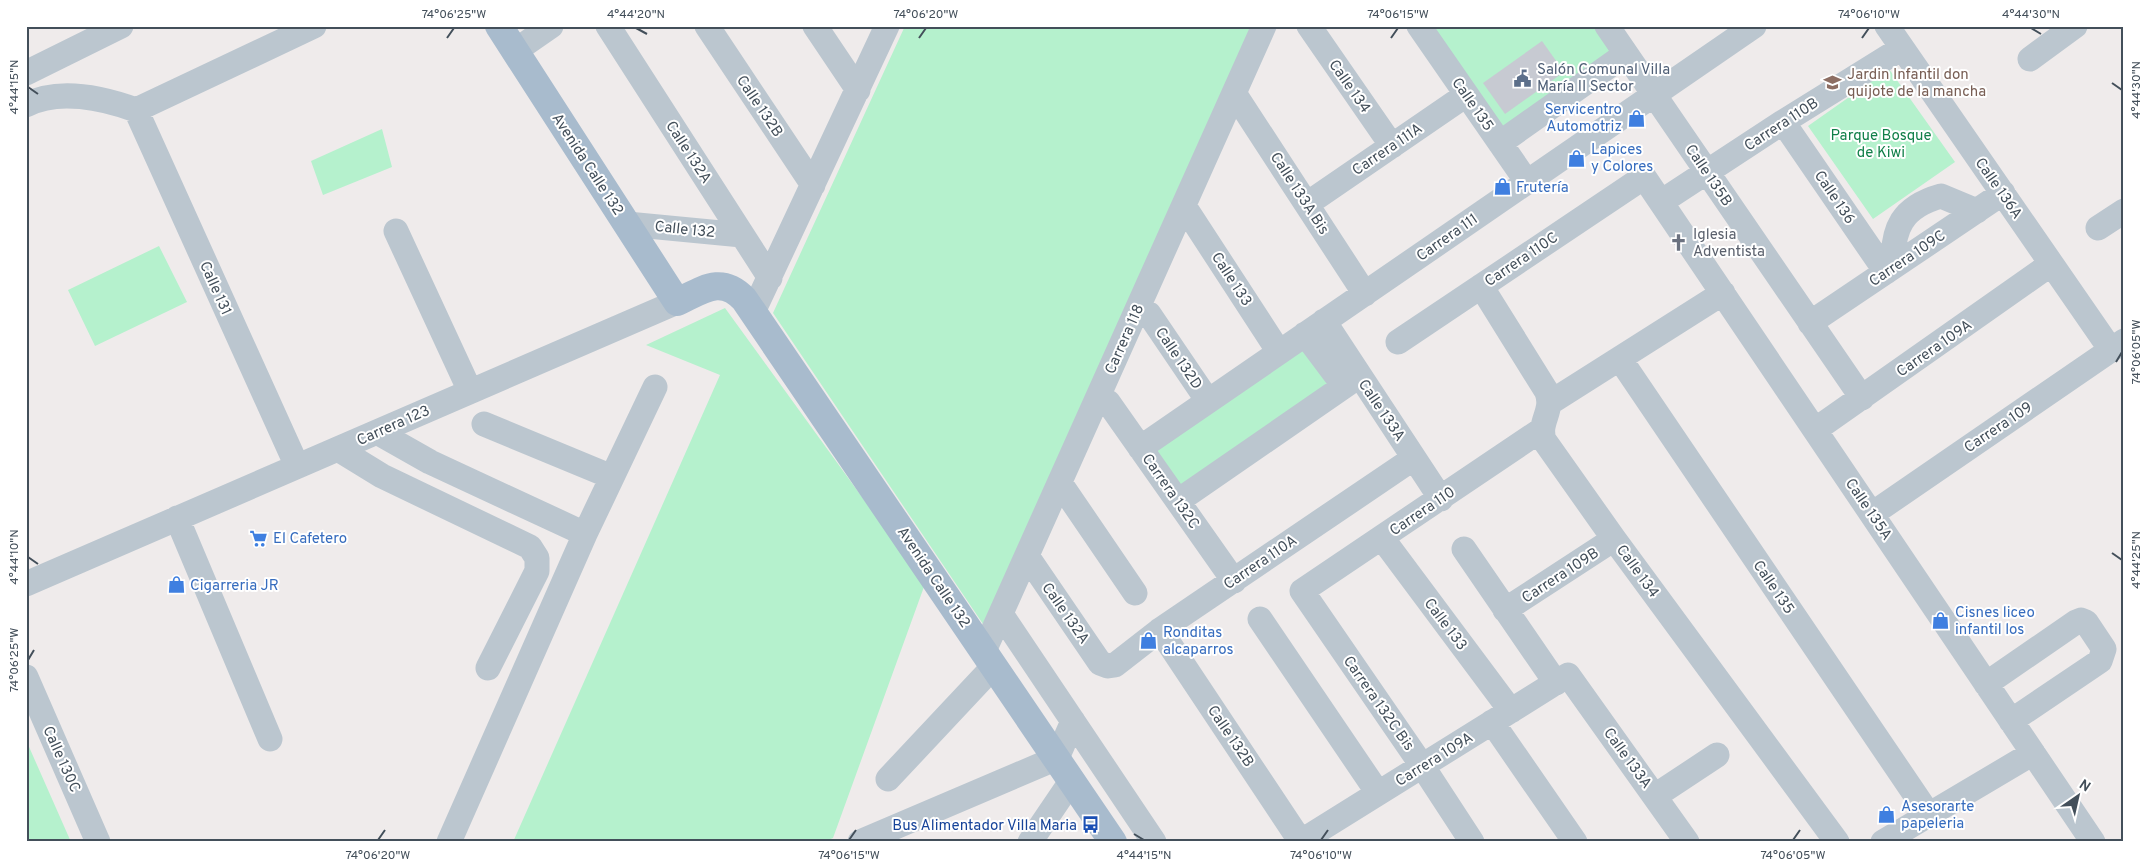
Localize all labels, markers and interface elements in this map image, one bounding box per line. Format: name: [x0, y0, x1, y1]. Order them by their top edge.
text: 74°06'25"W: [422, 7, 486, 23]
text: 4°44'20"N: [607, 7, 665, 23]
text: 74°06'20"W: [894, 7, 958, 23]
text: 74°06'15"W: [1367, 7, 1429, 23]
text: 74°06'10"W: [1838, 7, 1900, 23]
text: 4°44'30"N: [2002, 7, 2060, 23]
street label: Calle 134: [1323, 56, 1374, 117]
text: 4°44'15"N: [7, 59, 23, 115]
place label: Salón Comunal Villa María II Sector: [1537, 61, 1670, 97]
text: 4°44'30"N: [2129, 61, 2145, 119]
place label: Jardin Infantil don quijote de la mancha: [1847, 66, 1986, 102]
public building icon: Salón Comunal Villa María II Sector: [1513, 68, 1533, 88]
street label: Calle 132B: [731, 72, 786, 141]
school or university icon: Jardin Infantil don quijote de la mancha: [1823, 73, 1843, 93]
street label: Calle 135: [1446, 74, 1497, 135]
street label: Carrera 110B: [1741, 94, 1823, 156]
place label: Servicentro Automotriz: [1545, 101, 1622, 137]
shop icon: Servicentro Automotriz: [1626, 108, 1646, 128]
street label: Avenida Calle 132: [547, 110, 627, 219]
street label: Calle 132A: [661, 118, 715, 188]
street label: Carrera 111A: [1349, 120, 1427, 181]
park label: Parque Bosque de Kiwi: [1830, 127, 1932, 163]
place label: Lapices y Colores: [1591, 141, 1653, 177]
street label: Calle 135B: [1680, 141, 1735, 211]
shop icon: Lapices y Colores: [1567, 148, 1587, 168]
street label: Calle 133A Bis: [1265, 149, 1332, 239]
street label: Calle 136A: [1970, 155, 2026, 223]
street label: Calle 136: [1809, 167, 1859, 228]
shop icon: Frutería: [1492, 177, 1512, 197]
place label: Frutería: [1516, 179, 1569, 198]
street label: Carrera 111: [1413, 210, 1482, 266]
street label: Calle 132: [654, 218, 716, 243]
place label: Iglesia Adventista: [1693, 226, 1765, 262]
street label: Carrera 109C: [1866, 227, 1950, 292]
street label: Carrera 110C: [1481, 229, 1562, 292]
church icon: Iglesia Adventista: [1669, 233, 1689, 253]
street label: Calle 133: [1206, 249, 1255, 310]
street label: Calle 131: [194, 259, 235, 319]
street label: Carrera 118: [1102, 302, 1149, 378]
street label: Carrera 109A: [1893, 316, 1976, 382]
text: 74°06'05"W: [2129, 320, 2145, 384]
street label: Calle 132D: [1150, 324, 1205, 393]
street label: Calle 133A: [1353, 376, 1408, 445]
street label: Carrera 109: [1961, 398, 2037, 458]
street label: Carrera 123: [354, 402, 433, 451]
street label: Carrera 132C: [1137, 451, 1203, 533]
street label: Calle 135A: [1840, 475, 1895, 545]
street label: Carrera 110: [1386, 483, 1459, 541]
street label: Avenida Calle 132: [892, 524, 974, 632]
supermarket icon: El Cafetero: [249, 528, 269, 548]
text: 4°44'10"N: [7, 529, 23, 585]
place label: El Cafetero: [273, 530, 347, 549]
text: 4°44'25"N: [2129, 531, 2145, 589]
street label: Carrera 110A: [1220, 532, 1301, 595]
street label: Calle 134: [1611, 542, 1662, 602]
street label: Carrera 109B: [1519, 544, 1603, 608]
street label: Calle 135: [1748, 557, 1798, 618]
shop icon: Cigarreria JR: [166, 575, 186, 595]
place label: Cigarreria JR: [190, 577, 279, 596]
street label: Calle 132A: [1037, 579, 1093, 648]
street label: Calle 133: [1419, 595, 1471, 655]
place label: Cisnes liceo infantil los: [1955, 604, 2035, 640]
shop icon: Cisnes liceo infantil los: [1931, 611, 1951, 631]
place label: Ronditas alcaparros: [1163, 624, 1234, 660]
text: 74°06'25"W: [7, 628, 23, 692]
shop icon: Ronditas alcaparros: [1139, 631, 1159, 651]
street label: Carrera 132C Bis: [1338, 653, 1418, 755]
street label: Calle 132B: [1202, 702, 1257, 771]
street label: Calle 130C: [38, 723, 84, 796]
street label: Calle 133A: [1598, 725, 1655, 793]
street label: Carrera 109A: [1392, 729, 1477, 792]
north arrow: [2052, 770, 2102, 820]
text: N: [2076, 777, 2093, 796]
place label: Asesorarte papeleria: [1901, 798, 1974, 834]
shop icon: Asesorarte papeleria: [1877, 805, 1897, 825]
bus stop icon: Bus Alimentador Villa Maria: [1081, 815, 1101, 835]
place label: Bus Alimentador Villa Maria: [892, 817, 1077, 836]
text: 74°06'20"W: [346, 848, 410, 864]
text: 74°06'15"W: [818, 848, 880, 864]
text: 4°44'15"N: [1116, 848, 1172, 864]
text: 74°06'10"W: [1290, 848, 1352, 864]
text: 74°06'05"W: [1761, 848, 1825, 864]

